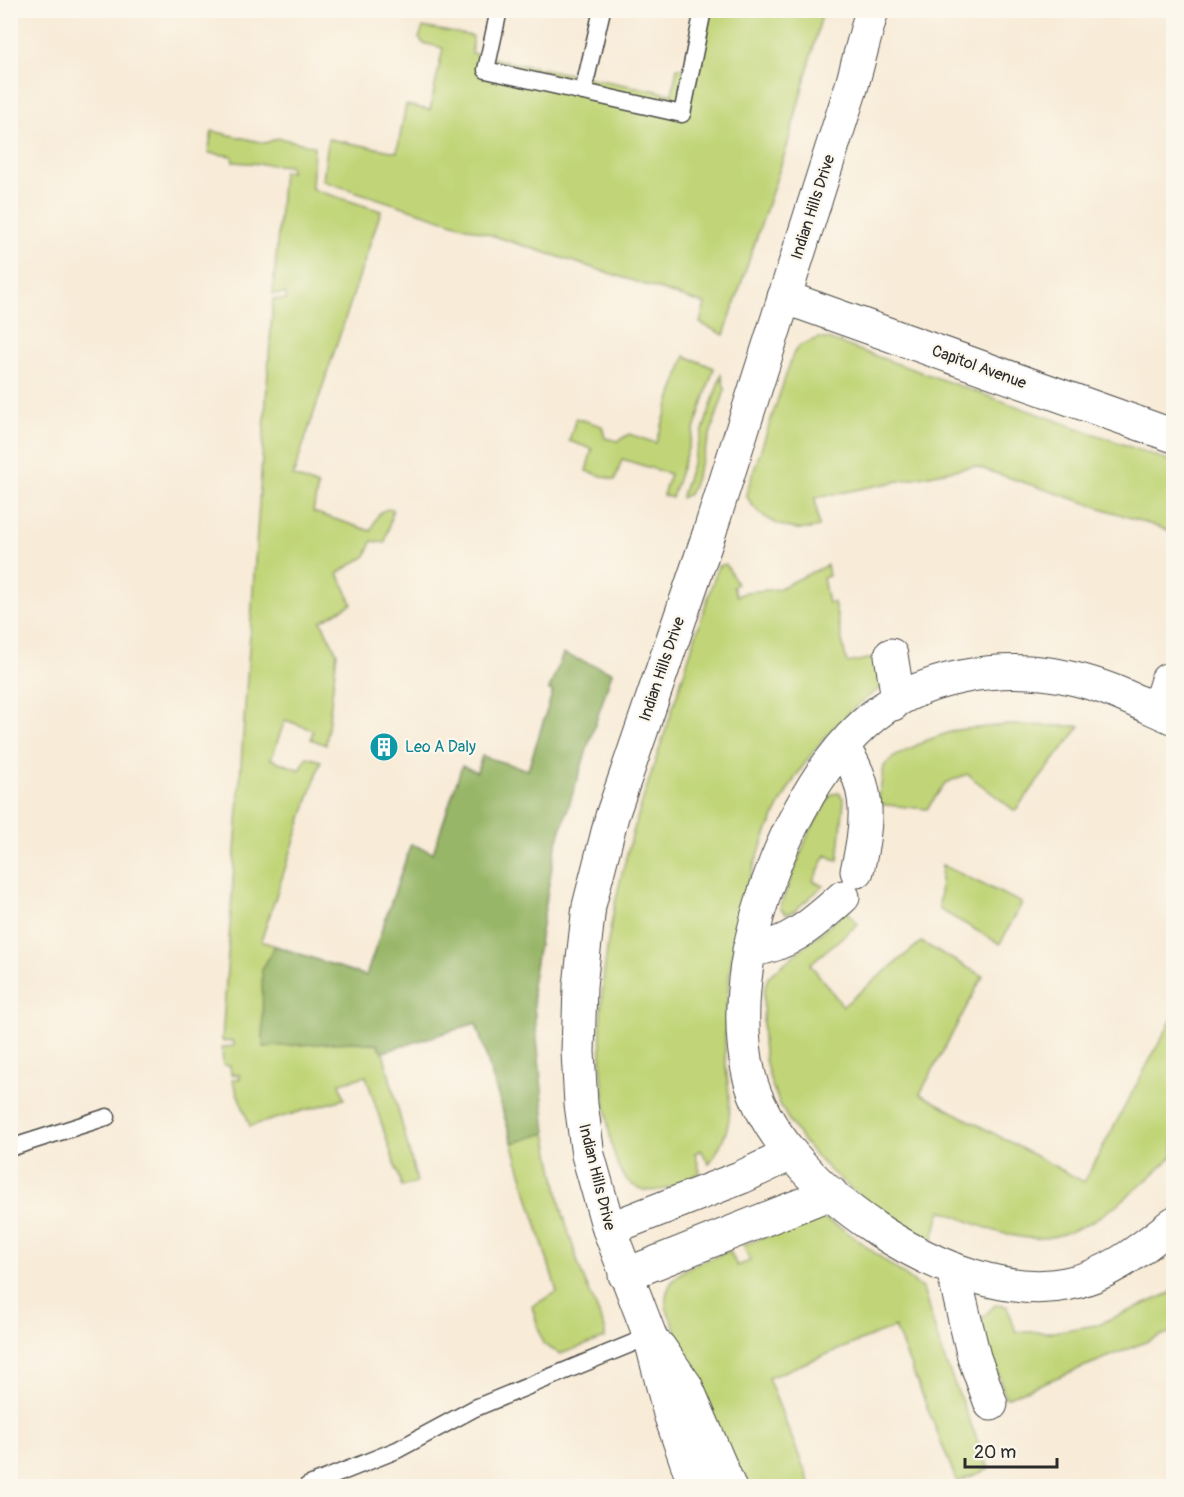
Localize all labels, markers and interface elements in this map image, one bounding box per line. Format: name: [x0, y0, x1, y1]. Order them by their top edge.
street label: Indian Hills Drive: [787, 152, 839, 262]
street label: Capitol Avenue: [929, 341, 1029, 393]
street label: Indian Hills Drive: [635, 614, 689, 724]
building icon: Leo A Daly: [368, 731, 400, 763]
place label: Leo A Daly: [405, 737, 476, 757]
street label: Indian Hills Drive: [574, 1122, 620, 1232]
scale bar: [965, 1431, 1056, 1469]
text: 20 m: [974, 1441, 1016, 1464]

